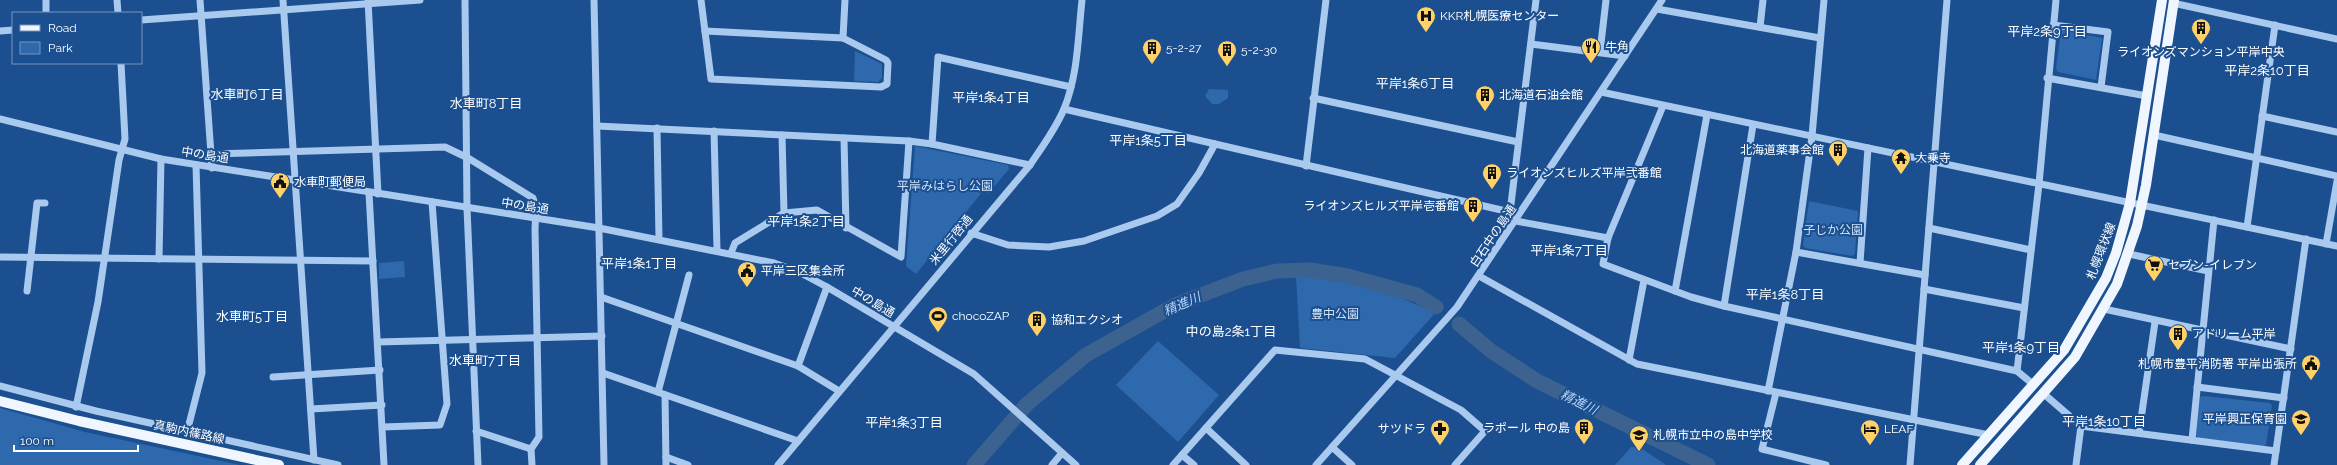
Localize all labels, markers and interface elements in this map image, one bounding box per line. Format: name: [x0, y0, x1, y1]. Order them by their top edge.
hospital icon: KKR札幌医療センター: [1415, 5, 1437, 33]
place label: KKR札幌医療センター: [1440, 9, 1559, 23]
legend: [12, 12, 142, 64]
building icon: ライオンズマンション平岸中央: [2190, 17, 2212, 45]
text: Road: [48, 21, 77, 35]
district label: 平岸2条9丁目: [2007, 24, 2087, 39]
restaurant icon: 牛角: [1580, 36, 1602, 64]
building icon: 5-2-27: [1141, 37, 1163, 65]
building icon: 5-2-30: [1216, 39, 1238, 67]
place label: 牛角: [1605, 40, 1629, 54]
text: Park: [48, 41, 73, 55]
place label: 5-2-27: [1166, 41, 1202, 55]
place label: 5-2-30: [1241, 43, 1277, 57]
place label: ライオンズマンション平岸中央: [2117, 45, 2285, 59]
district label: 平岸2条10丁目: [2224, 63, 2310, 78]
district label: 平岸1条6丁目: [1376, 76, 1454, 91]
building icon: 北海道石油会館: [1474, 84, 1496, 112]
district label: 水車町6丁目: [211, 87, 283, 102]
place label: 北海道石油会館: [1499, 88, 1583, 102]
district label: 平岸1条4丁目: [952, 90, 1030, 105]
district label: 水車町8丁目: [450, 96, 522, 111]
district label: 平岸1条5丁目: [1109, 133, 1187, 148]
building icon: 北海道薬事会館: [1827, 139, 1849, 167]
place label: 北海道薬事会館: [1740, 143, 1824, 157]
street label: 中の島通: [180, 144, 230, 166]
temple icon: 大乗寺: [1890, 147, 1912, 175]
place label: 大乗寺: [1915, 151, 1951, 165]
building icon: ライオンズヒルズ平岸弐番館: [1481, 162, 1503, 190]
place label: ライオンズヒルズ平岸弐番館: [1506, 166, 1662, 180]
public building icon: 水車町郵便局: [269, 171, 291, 199]
place label: 水車町郵便局: [294, 175, 366, 189]
park label: 平岸みはらし公園: [897, 179, 993, 193]
street label: 中の島通: [500, 195, 550, 217]
building icon: ライオンズヒルズ平岸壱番館: [1462, 195, 1484, 223]
place label: ライオンズヒルズ平岸壱番館: [1303, 199, 1459, 213]
street label: 白石中の島通: [1467, 202, 1519, 270]
street label: 米里行啓通: [927, 212, 975, 268]
district label: 平岸1条2丁目: [767, 214, 845, 229]
street label: 札幌環状線: [2084, 220, 2118, 282]
park label: 子じか公園: [1803, 223, 1863, 237]
district label: 平岸1条7丁目: [1530, 243, 1608, 258]
supermarket icon: セブン-イレブン: [2143, 254, 2165, 282]
district label: 平岸1条1丁目: [601, 256, 677, 271]
place label: セブン-イレブン: [2168, 258, 2257, 272]
public building icon: 平岸三区集会所: [736, 260, 758, 288]
place label: 平岸三区集会所: [761, 264, 845, 278]
street label: 中の島通: [849, 284, 897, 320]
district label: 平岸1条8丁目: [1746, 287, 1824, 302]
water label: 精進川: [1161, 288, 1205, 319]
sports icon: chocoZAP: [927, 305, 949, 333]
park label: 豊中公園: [1311, 307, 1359, 321]
district label: 水車町5丁目: [216, 309, 288, 324]
place label: chocoZAP: [952, 309, 1010, 323]
building icon: 協和エクシオ: [1026, 309, 1048, 337]
place label: 協和エクシオ: [1051, 313, 1123, 327]
building icon: アドリーム平岸: [2167, 323, 2189, 351]
district label: 中の島2条1丁目: [1186, 324, 1276, 339]
place label: アドリーム平岸: [2192, 327, 2276, 341]
district label: 平岸1条9丁目: [1982, 340, 2060, 355]
district label: 水車町7丁目: [449, 353, 521, 368]
public building icon: 札幌市豊平消防署 平岸出張所: [2300, 353, 2322, 381]
place label: 札幌市豊平消防署 平岸出張所: [2138, 357, 2297, 371]
water label: 精進川: [1558, 387, 1602, 418]
school or university icon: 平岸興正保育園: [2290, 408, 2312, 436]
place label: 平岸興正保育園: [2203, 412, 2287, 426]
district label: 平岸1条10丁目: [2062, 414, 2146, 429]
district label: 平岸1条3丁目: [865, 415, 943, 430]
building icon: ラポール 中の島: [1573, 417, 1595, 445]
street label: 真駒内篠路線: [152, 418, 226, 446]
pharmacy icon: サツドラ: [1429, 418, 1451, 446]
hotel icon: LEAF: [1859, 418, 1881, 446]
place label: ラポール 中の島: [1483, 421, 1570, 435]
place label: サツドラ: [1378, 422, 1426, 436]
place label: LEAF: [1884, 422, 1913, 436]
school or university icon: 札幌市立中の島中学校: [1628, 424, 1650, 452]
scale bar: [14, 427, 138, 453]
place label: 札幌市立中の島中学校: [1653, 428, 1773, 442]
text: 100 m: [20, 434, 54, 448]

